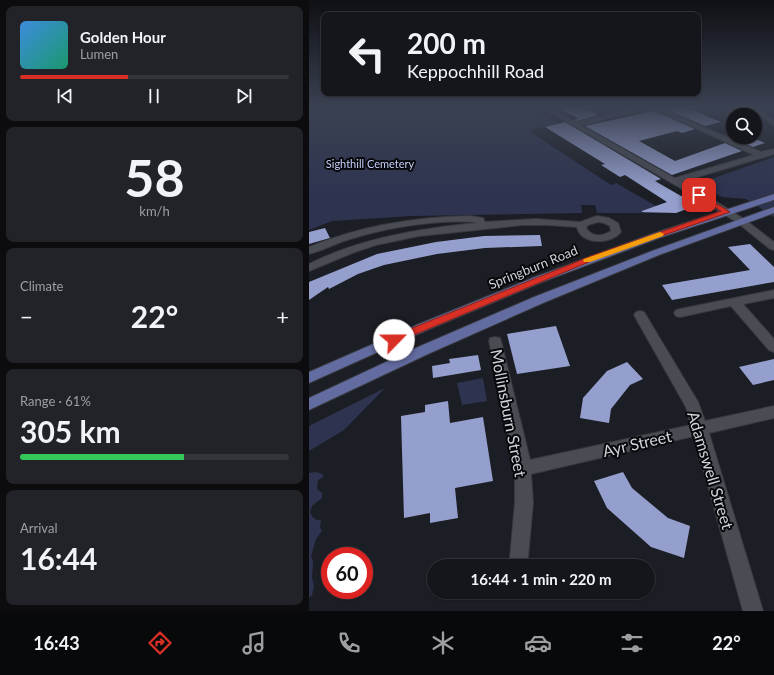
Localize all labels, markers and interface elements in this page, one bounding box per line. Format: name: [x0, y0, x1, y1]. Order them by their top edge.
text: 200 m: [407, 26, 486, 60]
text: Golden Hour: [80, 28, 166, 46]
icon: left: [341, 28, 393, 80]
text: Lumen: [80, 46, 118, 62]
text: Keppochhill Road: [407, 60, 544, 82]
icon: previous: [54, 85, 76, 107]
icon: pause: [143, 85, 165, 107]
icon: next: [233, 85, 255, 107]
map controls: [726, 108, 762, 144]
button: search: [726, 108, 762, 144]
text: 58: [124, 146, 185, 208]
park label: Sighthill Cemetery: [326, 157, 414, 170]
pin: [682, 178, 716, 212]
icon: arrive: [688, 184, 710, 206]
text: km/h: [139, 203, 170, 219]
street label: Springburn Road: [486, 242, 580, 292]
text: Climate: [20, 278, 63, 294]
text: 22°: [131, 298, 178, 334]
text: −: [20, 303, 33, 330]
text: +: [276, 303, 289, 330]
position arrow: [373, 319, 415, 361]
street label: Mollinsburn Street: [487, 347, 531, 479]
text: Range · 61%: [20, 393, 91, 409]
street label: Adamswell Street: [684, 409, 738, 532]
text: 305 km: [20, 413, 121, 449]
street label: Ayr Street: [601, 426, 674, 460]
text: Arrival: [20, 520, 57, 536]
text: 16:44: [20, 540, 97, 576]
speed limit sign: 60: [321, 547, 373, 599]
text: 16:44 · 1 min · 220 m: [471, 570, 611, 588]
icon: directions: [146, 629, 174, 657]
icon: music: [240, 629, 268, 657]
icon: phone: [335, 629, 363, 657]
icon: climate: [429, 629, 457, 657]
icon: car: [524, 629, 552, 657]
icon: filters: [618, 629, 646, 657]
text: 16:43: [33, 632, 80, 654]
text: 22°: [712, 632, 741, 654]

